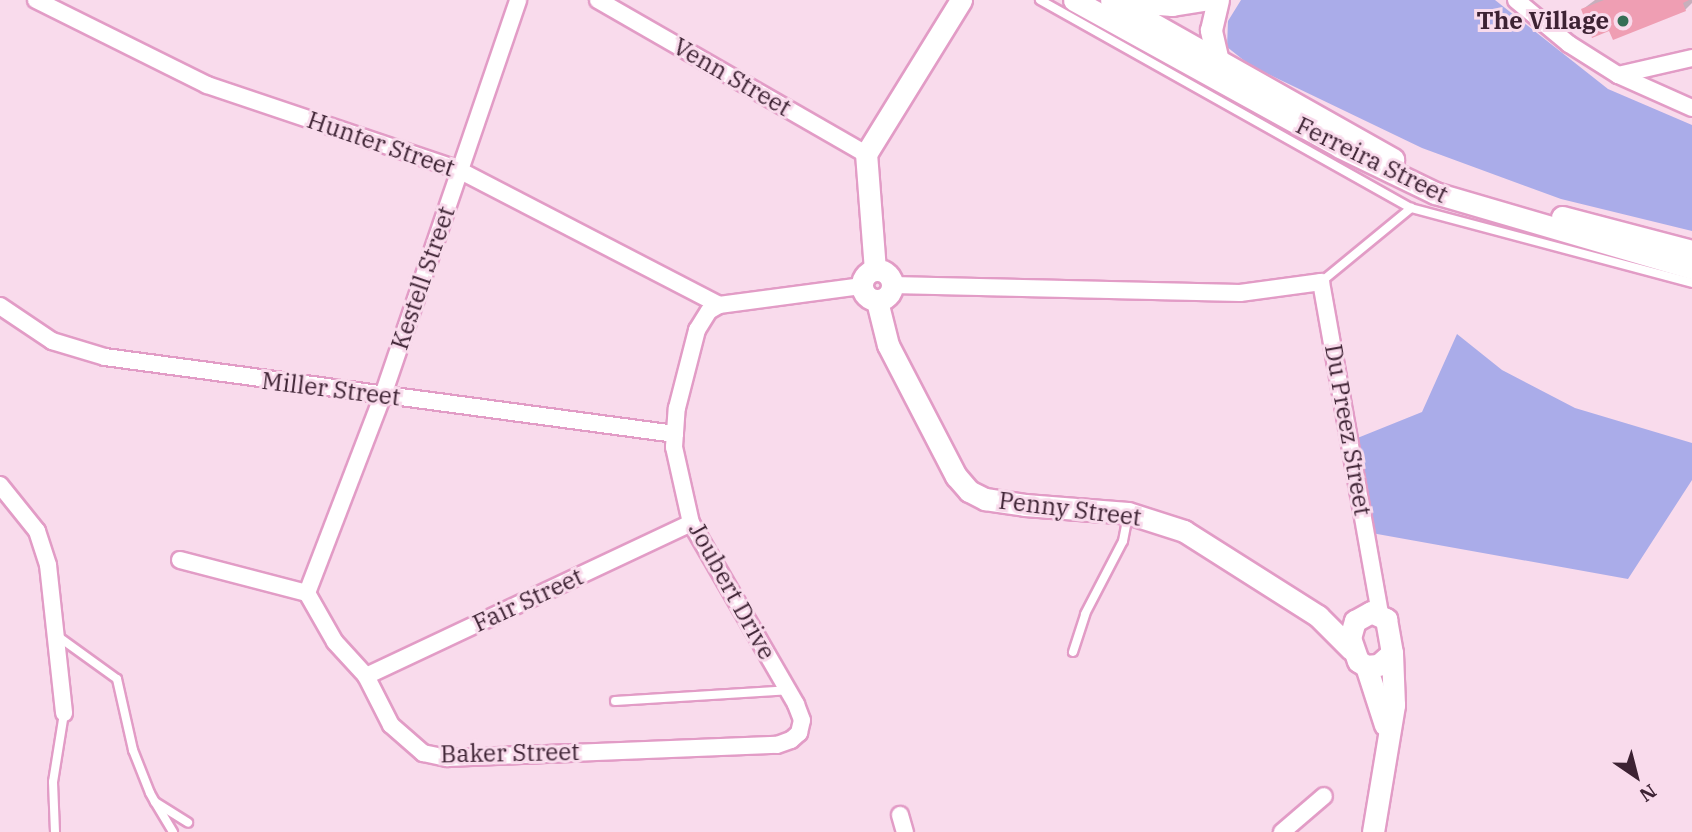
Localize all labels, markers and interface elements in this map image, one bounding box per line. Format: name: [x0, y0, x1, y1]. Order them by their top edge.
place label: The Village: [1476, 7, 1609, 35]
marker: The Village: [1615, 13, 1631, 29]
street label: Venn Street: [668, 32, 796, 122]
street label: Hunter Street: [303, 105, 459, 183]
street label: Ferreira Street: [1291, 111, 1453, 209]
street label: Kestell Street: [385, 203, 461, 353]
street label: Du Preez Street: [1319, 342, 1377, 518]
street label: Miller Street: [260, 366, 402, 412]
street label: Penny Street: [997, 486, 1143, 532]
street label: Joubert Drive: [683, 518, 781, 664]
street label: Fair Street: [468, 562, 588, 638]
street label: Baker Street: [440, 737, 580, 769]
north arrow: [1601, 741, 1671, 811]
text: N: [1635, 779, 1661, 807]

